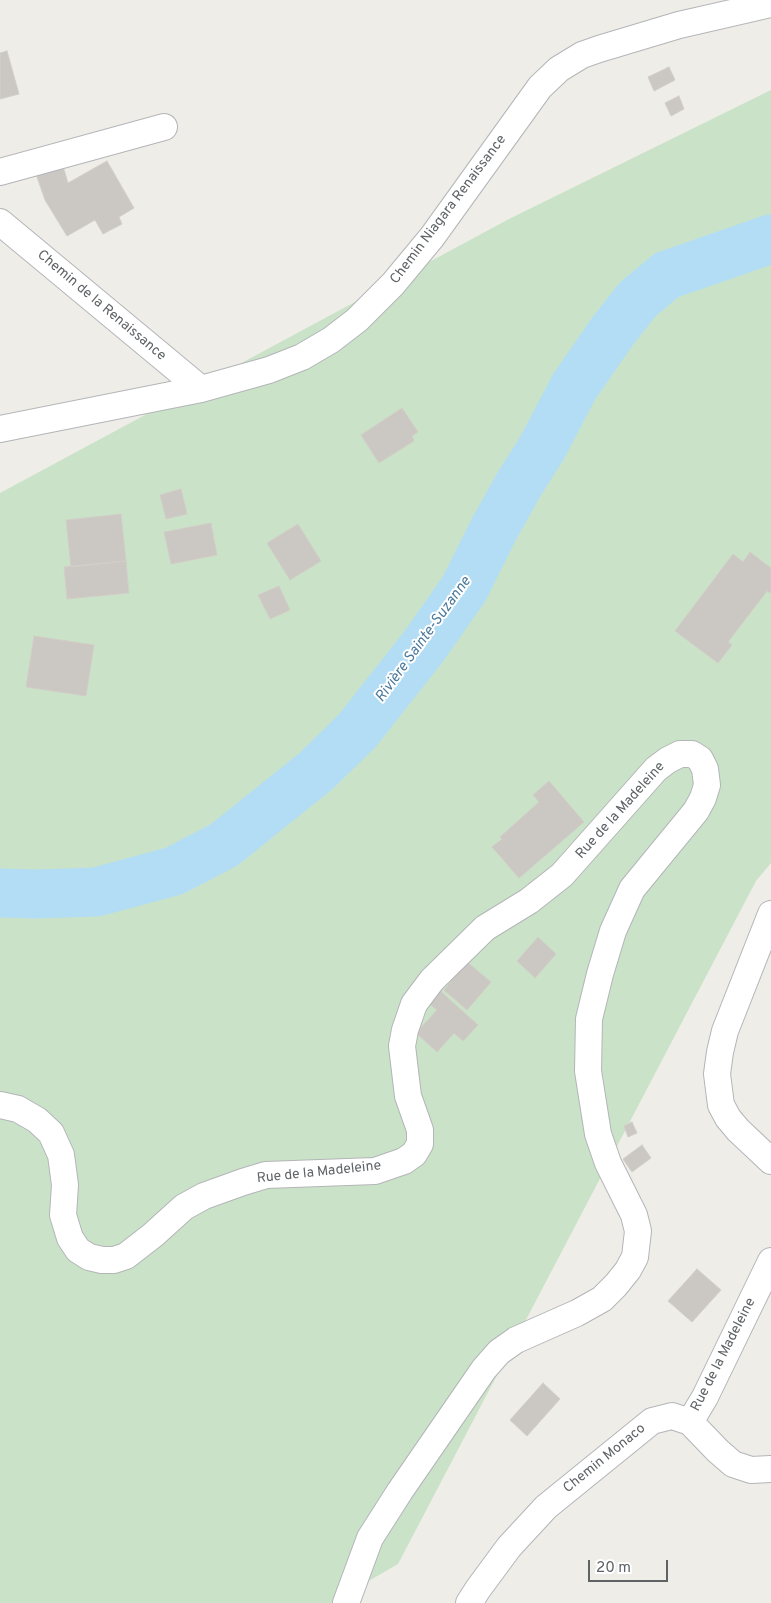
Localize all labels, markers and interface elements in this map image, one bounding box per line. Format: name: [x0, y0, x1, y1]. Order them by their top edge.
street label: Chemin Niagara Renaissance: [387, 132, 511, 288]
street label: Chemin de la Renaissance: [33, 247, 169, 365]
water label: Rivière Sainte-Suzanne: [372, 574, 476, 706]
street label: Rue de la Madeleine: [573, 759, 669, 863]
street label: Rue de la Madeleine: [256, 1158, 382, 1188]
street label: Rue de la Madeleine: [688, 1296, 760, 1414]
street label: Chemin Monaco: [561, 1421, 649, 1497]
scale bar: [591, 1550, 671, 1582]
text: 20 m: [596, 1559, 631, 1578]

